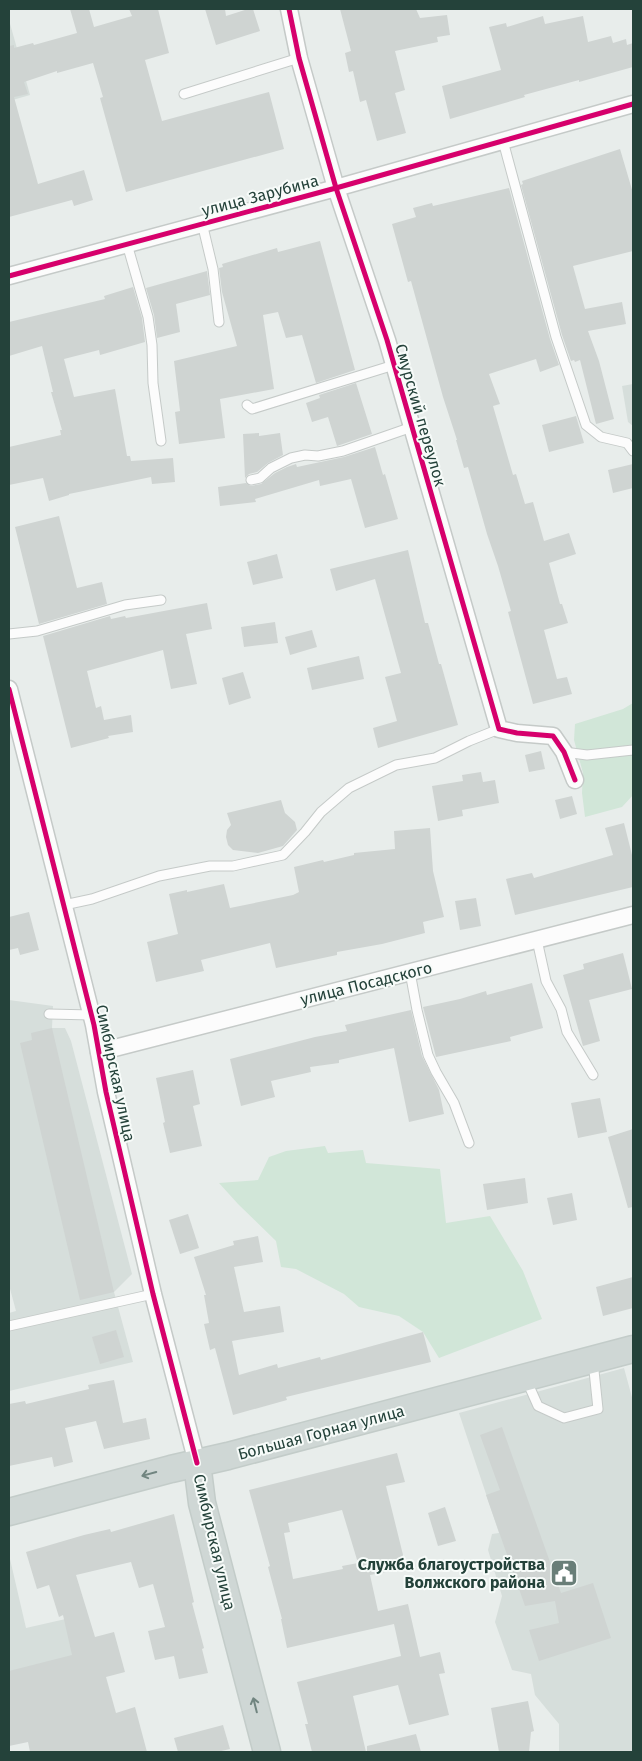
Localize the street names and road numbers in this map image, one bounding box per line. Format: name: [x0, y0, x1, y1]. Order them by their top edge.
street label: улица Зарубина: [200, 171, 321, 220]
street label: Смурский переулок: [391, 342, 450, 489]
street label: улица Посадского: [298, 958, 434, 1009]
street label: Симбирская улица: [92, 1003, 139, 1143]
street label: Большая Горная улица: [236, 1401, 406, 1464]
street label: Симбирская улица: [190, 1472, 239, 1612]

